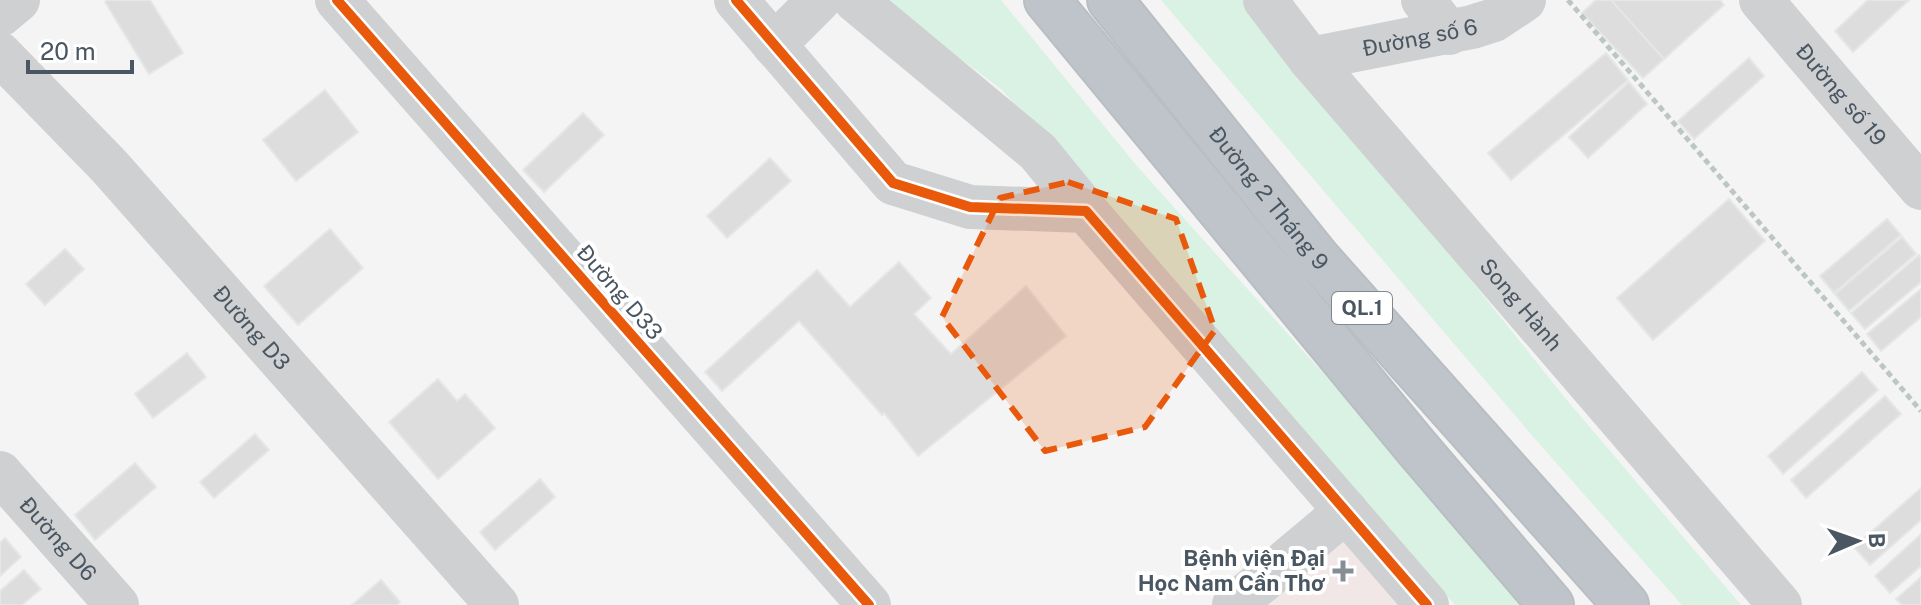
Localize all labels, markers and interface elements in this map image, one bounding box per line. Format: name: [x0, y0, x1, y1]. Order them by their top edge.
street label: Đường số 6: [1360, 13, 1480, 61]
scale bar: [28, 24, 132, 74]
text: 20 m: [40, 37, 96, 65]
street label: Đường số 19: [1791, 38, 1892, 151]
street label: Đường 2 Tháng 9: [1204, 121, 1334, 275]
street label: Đường D33: [572, 239, 668, 345]
street label: Song Hành: [1474, 253, 1568, 356]
street label: Đường D3: [208, 280, 296, 375]
road number: QL.1: [1332, 292, 1392, 324]
street label: Đường D6: [14, 492, 102, 586]
north arrow: [1817, 501, 1897, 581]
text: B: [1864, 532, 1890, 548]
place label: Bệnh viện Đại Học Nam Cần Thơ: [1138, 545, 1326, 596]
marker: Bệnh viện Đại Học Nam Cần Thơ: [1332, 560, 1354, 582]

